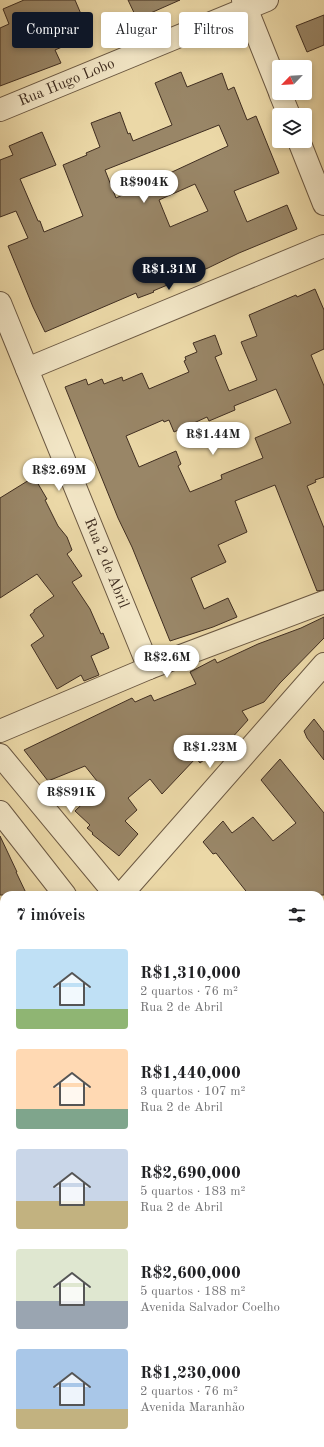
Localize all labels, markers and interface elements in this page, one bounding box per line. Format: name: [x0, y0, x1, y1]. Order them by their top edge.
chip: Comprar: [12, 12, 93, 48]
chip: Alugar: [101, 12, 171, 48]
chip: Filtros: [179, 12, 248, 48]
street label: Rua Hugo Lobo: [16, 56, 117, 109]
north arrow: [272, 60, 312, 100]
map controls: [272, 60, 312, 148]
button: layers: [272, 108, 312, 148]
pin: R$904K: [111, 170, 177, 204]
text: R$904K: [119, 176, 169, 189]
pin: R$1.31M: [132, 257, 206, 291]
text: R$1.31M: [142, 263, 196, 276]
pin: R$1.44M: [176, 422, 250, 456]
text: R$1.44M: [186, 428, 240, 441]
pin: R$2.69M: [22, 458, 96, 492]
text: R$2.69M: [32, 464, 86, 477]
street label: Rua 2 de Abril: [81, 516, 131, 610]
pin: R$2.6M: [134, 645, 200, 679]
text: R$2.6M: [143, 651, 191, 664]
pin: R$1.23M: [173, 735, 247, 769]
text: R$1.23M: [183, 741, 237, 754]
pin: R$891K: [38, 780, 104, 814]
text: R$891K: [46, 786, 96, 799]
icon: filters: [286, 904, 308, 926]
text: 7 imóveis: [16, 907, 85, 924]
icon: home: [48, 965, 96, 1013]
text: R$1,310,000: [140, 965, 241, 982]
text: 2 quartos · 76 m²: [140, 985, 238, 998]
text: Rua 2 de Abril: [140, 1001, 223, 1014]
icon: home: [48, 1065, 96, 1113]
text: R$1,440,000: [140, 1065, 241, 1082]
text: 3 quartos · 107 m²: [140, 1085, 245, 1098]
text: Rua 2 de Abril: [140, 1101, 223, 1114]
icon: home: [48, 1165, 96, 1213]
text: R$2,690,000: [140, 1165, 241, 1182]
text: 5 quartos · 183 m²: [140, 1185, 245, 1198]
text: Rua 2 de Abril: [140, 1201, 223, 1214]
icon: home: [48, 1265, 96, 1313]
text: R$2,600,000: [140, 1265, 241, 1282]
text: 5 quartos · 188 m²: [140, 1285, 245, 1298]
text: Avenida Salvador Coelho: [140, 1301, 280, 1314]
icon: home: [48, 1365, 96, 1413]
text: R$1,230,000: [140, 1365, 241, 1382]
text: 2 quartos · 76 m²: [140, 1385, 238, 1398]
text: Avenida Maranhão: [140, 1401, 245, 1414]

